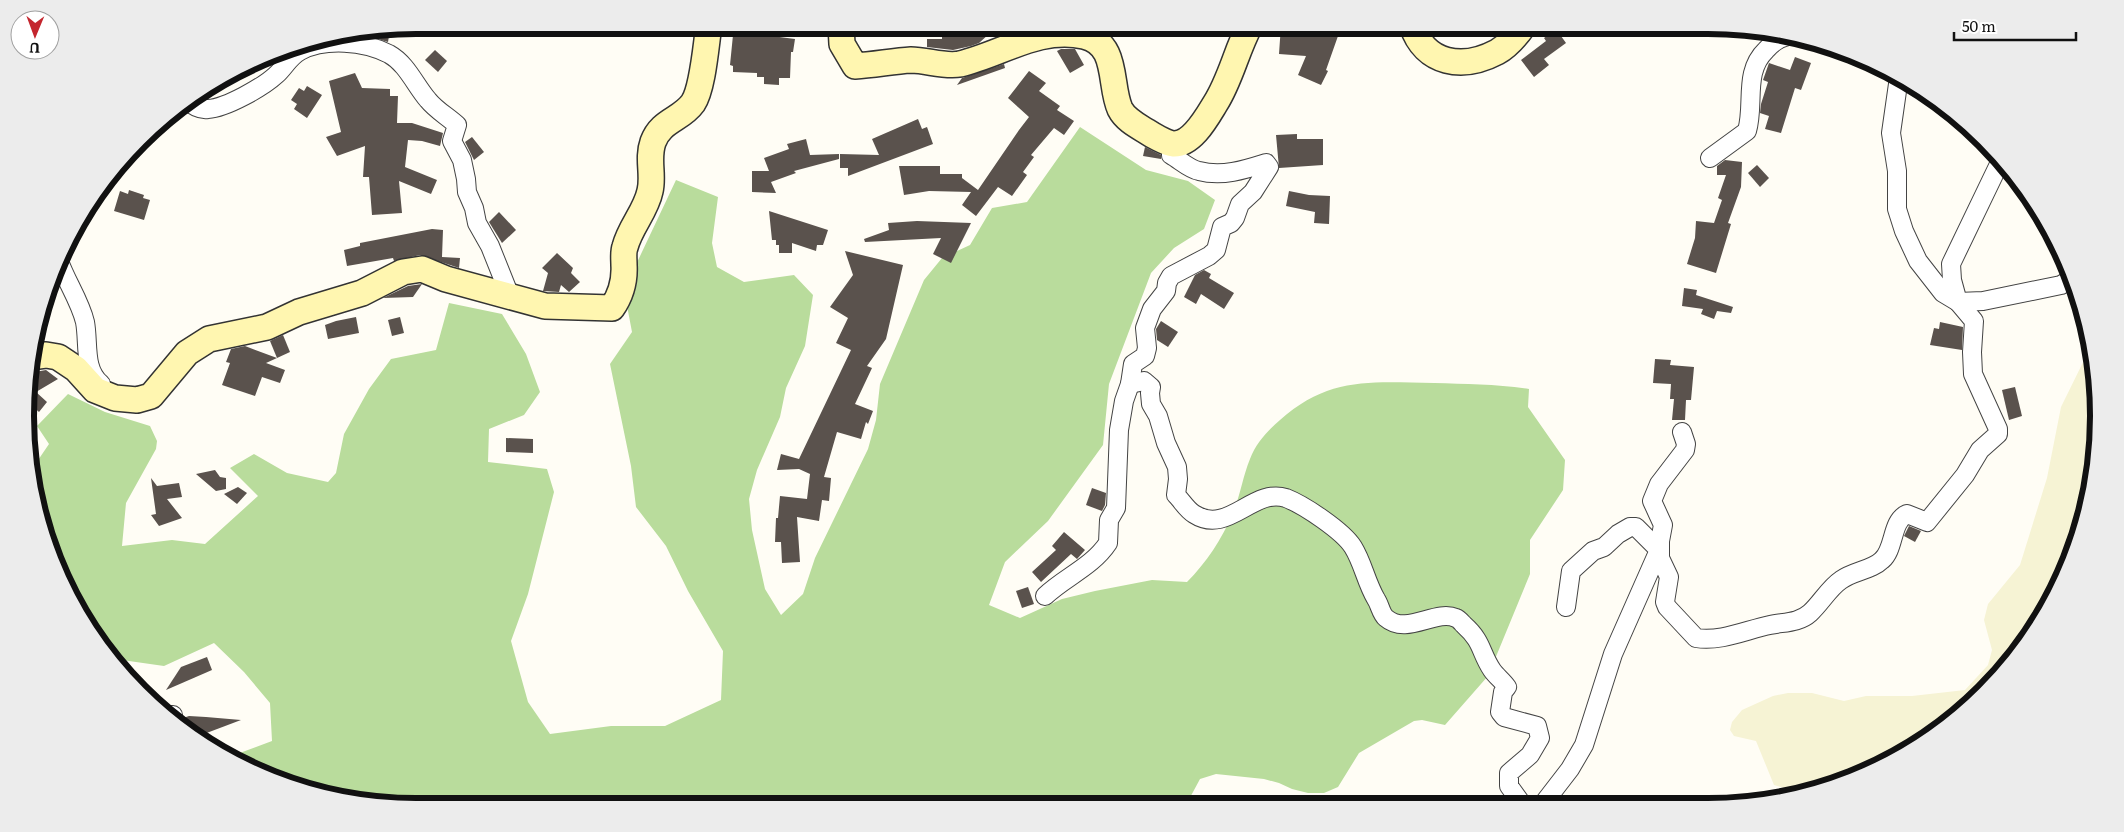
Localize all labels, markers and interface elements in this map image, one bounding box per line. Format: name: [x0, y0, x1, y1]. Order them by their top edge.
north arrow: [10, 10, 60, 60]
scale bar: [1954, 10, 2076, 42]
text: 50 m: [1962, 14, 1996, 37]
text: U: [29, 39, 40, 59]

